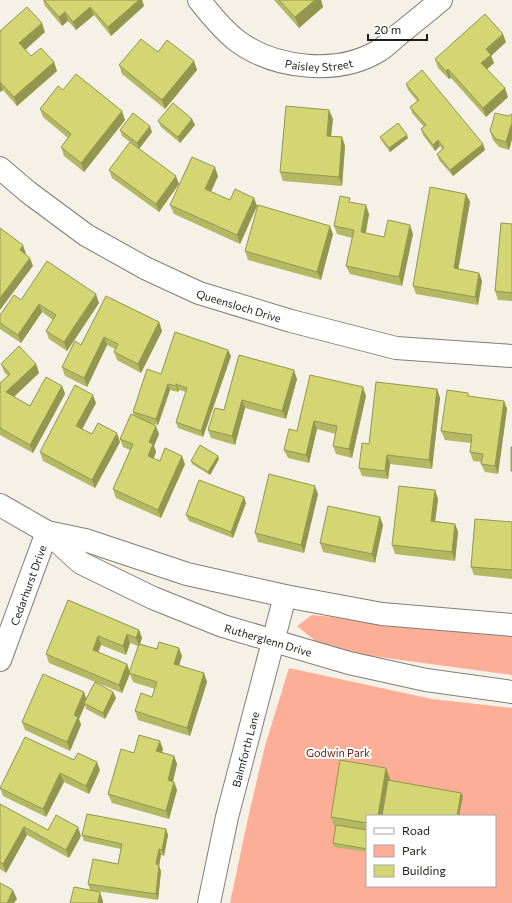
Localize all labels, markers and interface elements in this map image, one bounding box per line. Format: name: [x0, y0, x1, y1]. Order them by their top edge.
scale bar: [368, 16, 427, 42]
text: 20 m: [374, 22, 401, 36]
street label: Paisley Street: [284, 55, 355, 73]
street label: Queensloch Drive: [195, 286, 283, 324]
street label: Cedarhurst Drive: [7, 543, 48, 627]
street label: Rutherglenn Drive: [223, 620, 314, 658]
street label: Balmforth Lane: [229, 710, 261, 788]
park label: Godwin Park: [306, 746, 370, 759]
legend: [366, 815, 496, 887]
text: Road: [402, 823, 430, 837]
text: Park: [402, 843, 428, 857]
text: Building: [402, 863, 446, 877]

